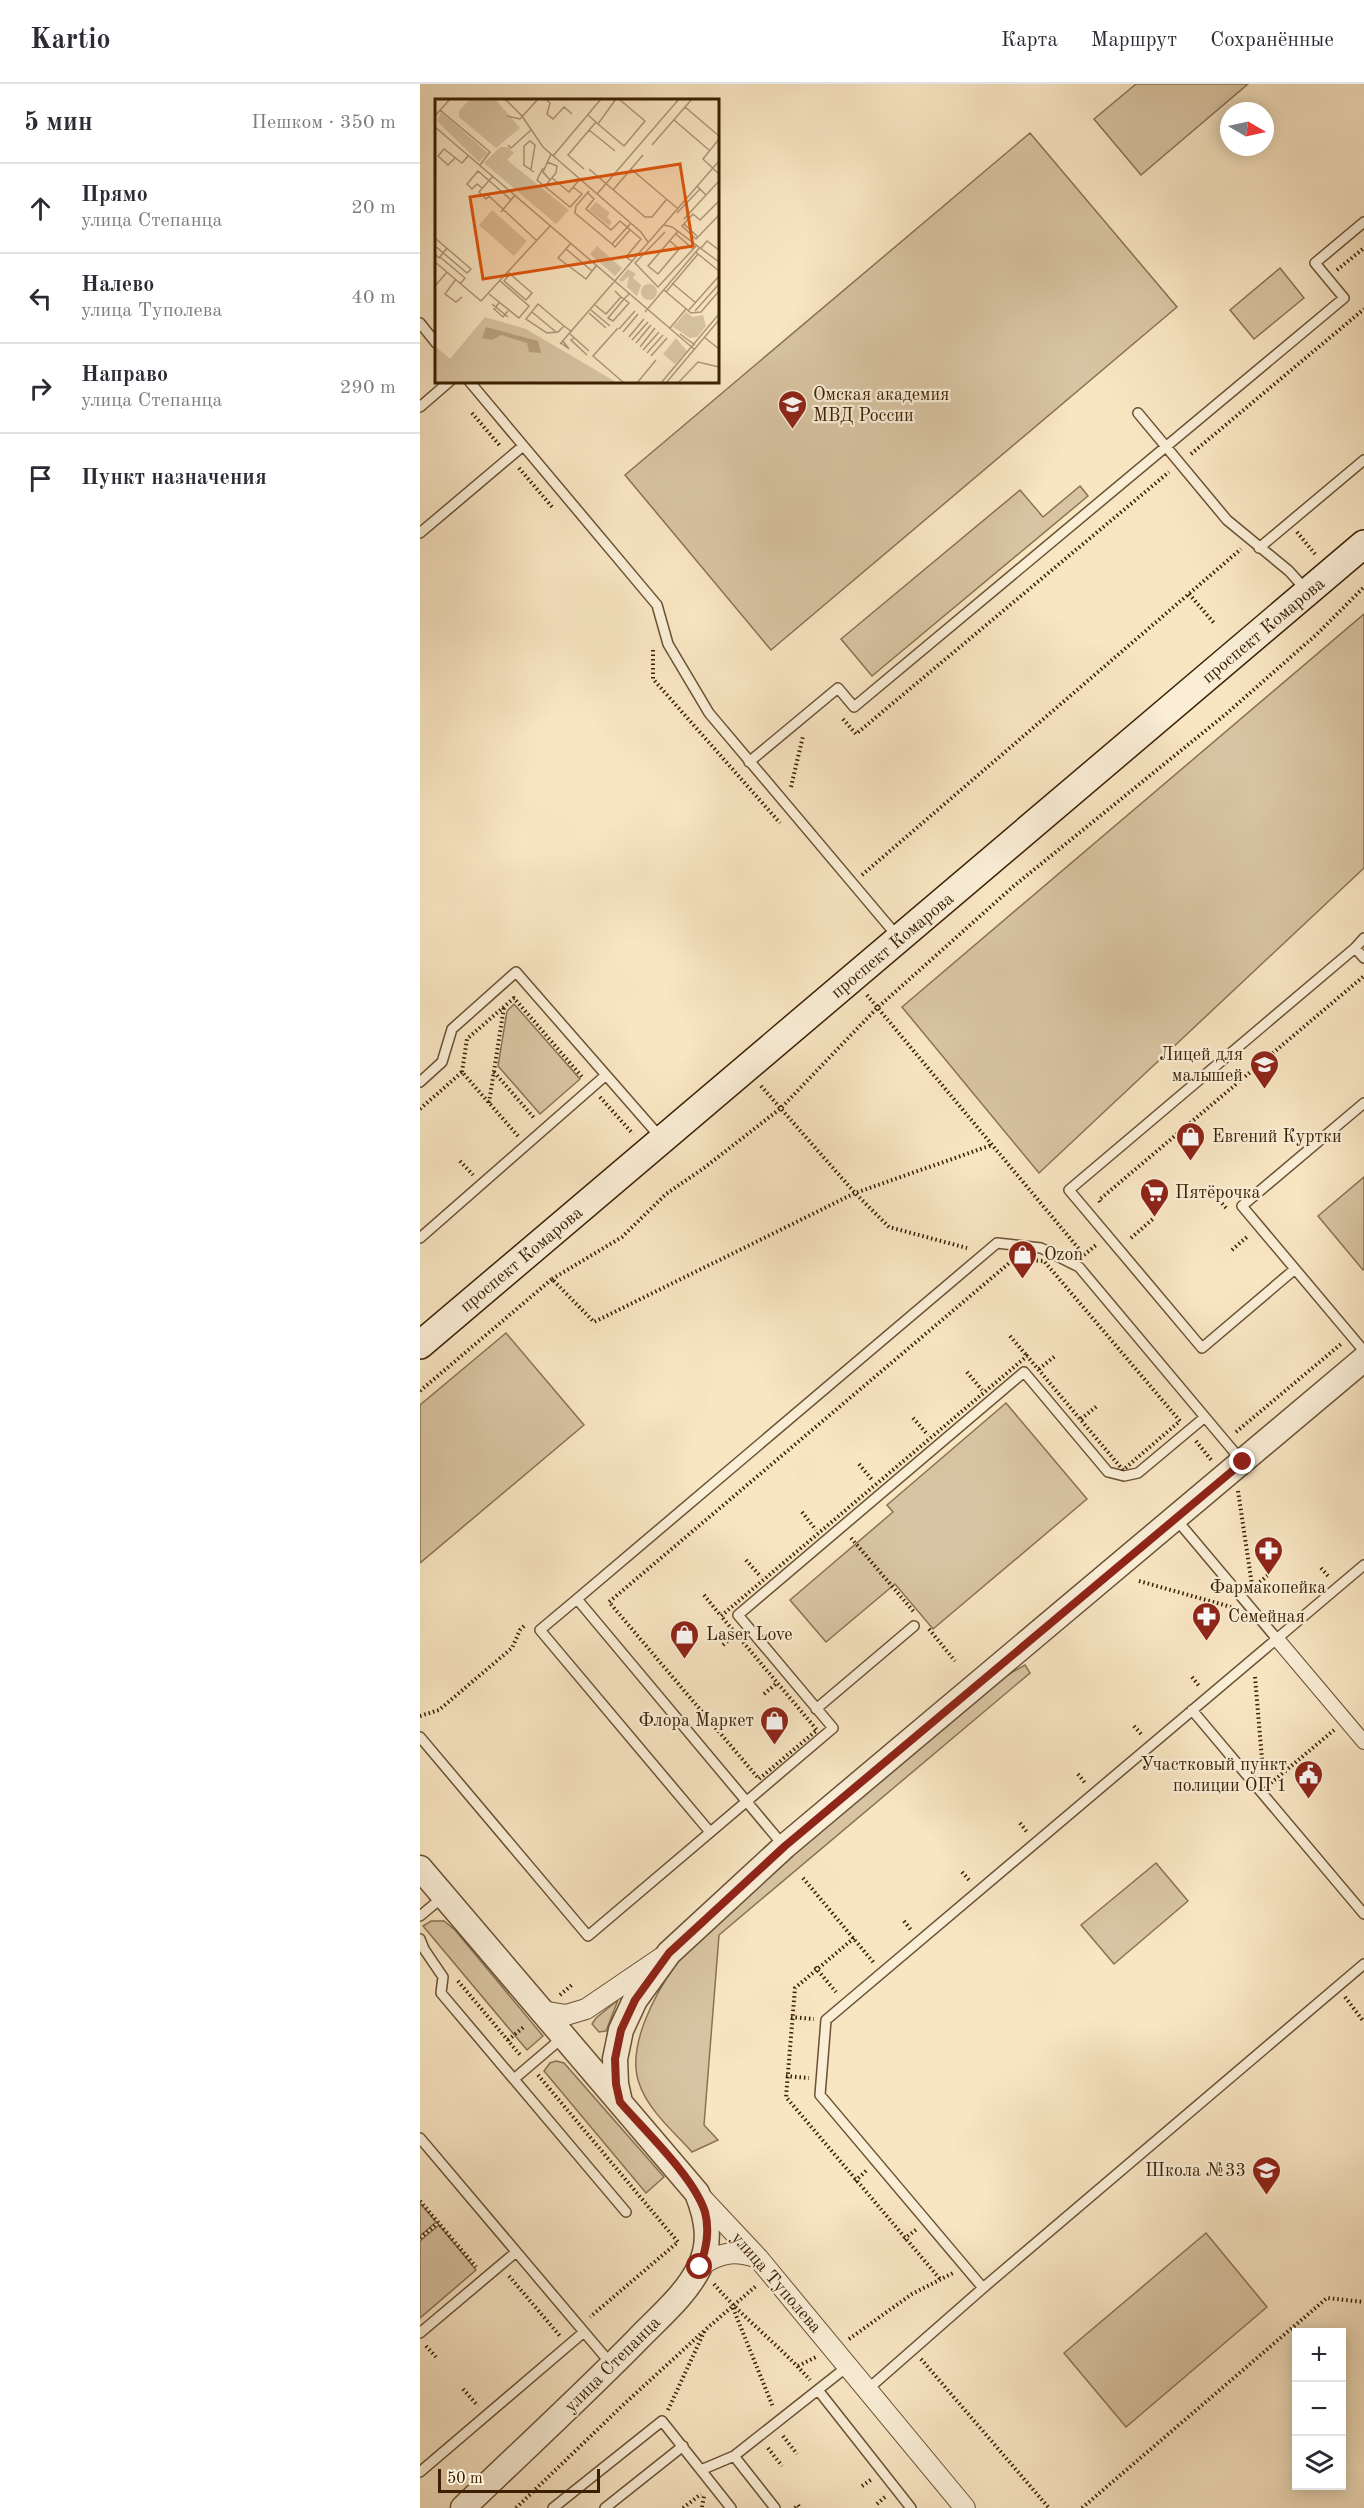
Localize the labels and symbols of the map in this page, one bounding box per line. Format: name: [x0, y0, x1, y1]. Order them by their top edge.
inset map: [435, 99, 718, 382]
north arrow: [1220, 102, 1274, 156]
place label: Омская академия МВД России: [813, 386, 949, 425]
school or university icon: Омская академия МВД России: [776, 388, 808, 430]
street label: проспект Комарова: [1199, 574, 1328, 687]
street label: проспект Комарова: [828, 889, 957, 1002]
place label: Лицей для малышей: [1159, 1046, 1243, 1085]
school or university icon: Лицей для малышей: [1248, 1048, 1280, 1090]
shop icon: Евгений Куртки: [1175, 1120, 1207, 1162]
place label: Евгений Куртки: [1212, 1128, 1342, 1146]
supermarket icon: Пятёрочка: [1138, 1176, 1170, 1218]
place label: Пятёрочка: [1175, 1184, 1261, 1202]
street label: проспект Комарова: [457, 1203, 586, 1316]
shop icon: Ozon: [1007, 1238, 1039, 1280]
place label: Ozon: [1044, 1246, 1083, 1264]
route end: [1229, 1448, 1255, 1474]
pharmacy icon: Фармакопейка: [1252, 1534, 1284, 1576]
place label: Фармакопейка: [1210, 1579, 1326, 1597]
pharmacy icon: Семейная: [1191, 1600, 1223, 1642]
place label: Семейная: [1228, 1608, 1305, 1626]
shop icon: Laser Love: [669, 1618, 701, 1660]
place label: Laser Love: [706, 1626, 793, 1644]
shop icon: Флора Маркет: [759, 1704, 791, 1746]
place label: Флора Маркет: [639, 1712, 754, 1730]
place label: Участковый пункт полиции ОП 1: [1140, 1756, 1287, 1795]
public building icon: Участковый пункт полиции ОП 1: [1292, 1758, 1324, 1800]
school or university icon: Школа №33: [1251, 2154, 1283, 2196]
place label: Школа №33: [1145, 2162, 1246, 2180]
street label: улица Туполева: [728, 2229, 825, 2337]
route start: [686, 2253, 712, 2279]
street label: улица Степанца: [561, 2313, 664, 2416]
scale bar: [438, 2466, 600, 2494]

